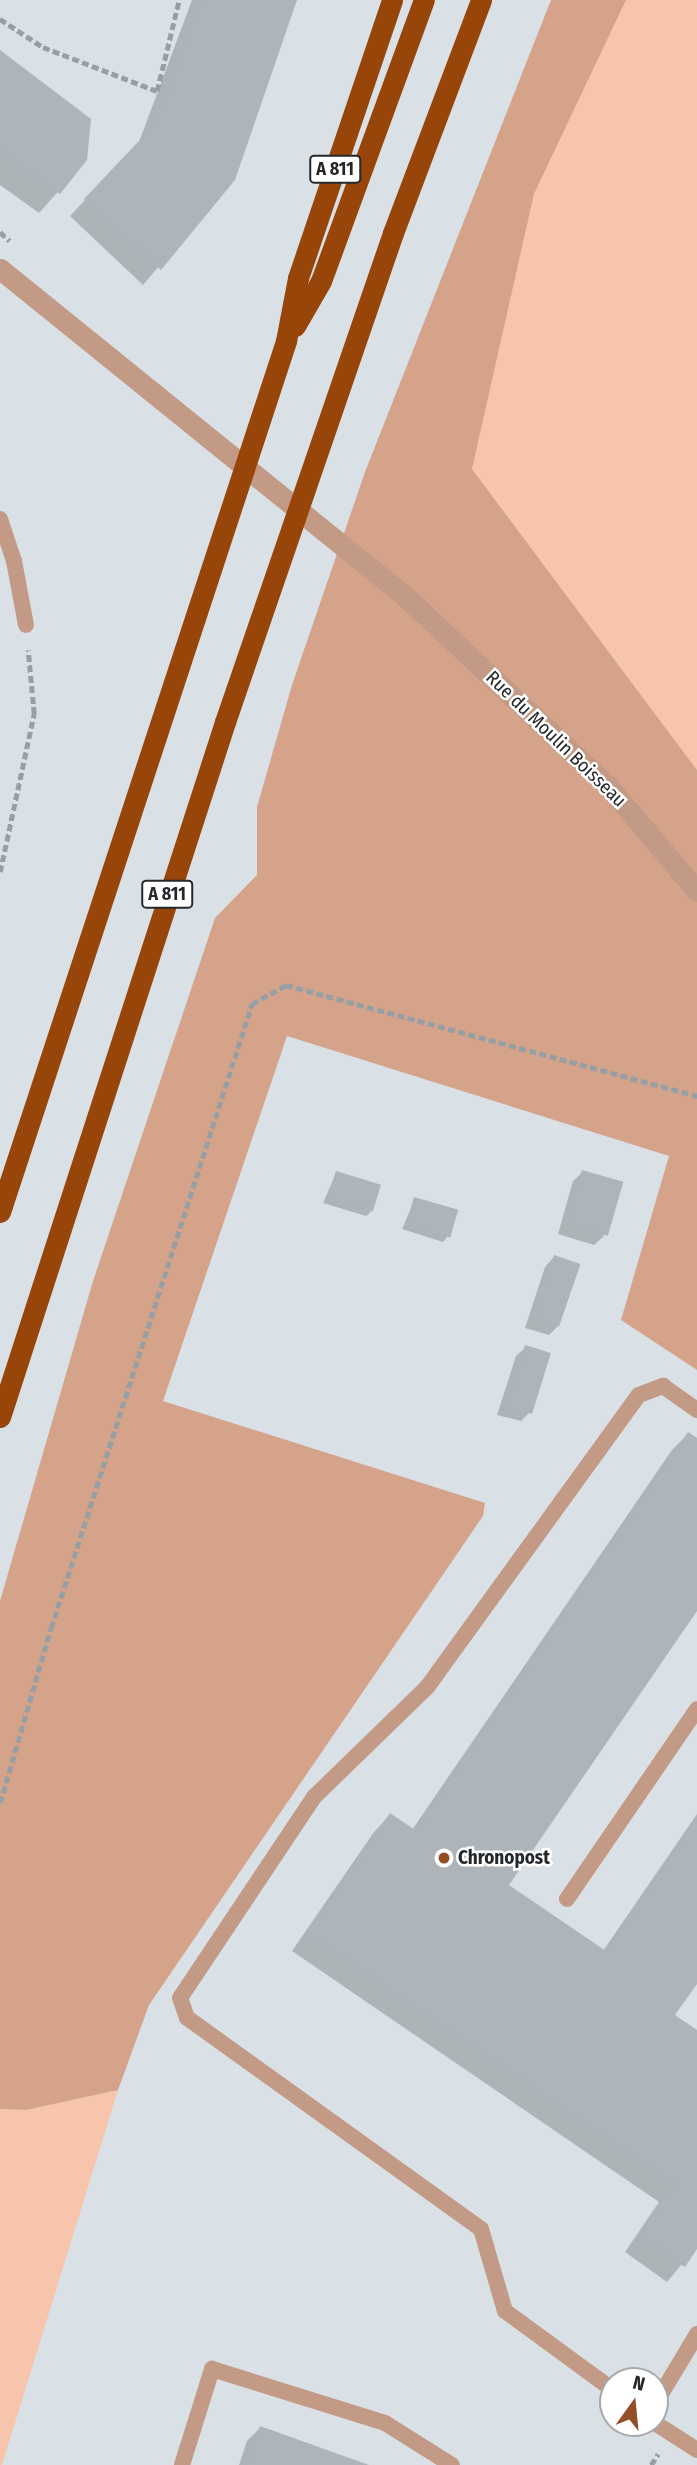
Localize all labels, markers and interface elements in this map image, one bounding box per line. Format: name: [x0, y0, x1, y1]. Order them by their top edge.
road number: A 811: [309, 154, 361, 184]
street label: Rue du Moulin Boisseau: [481, 666, 631, 812]
road number: A 811: [141, 880, 193, 908]
place label: Chronopost: [458, 1847, 550, 1869]
marker: Chronopost: [436, 1850, 452, 1866]
north arrow: [599, 2367, 669, 2437]
text: N: [631, 2371, 648, 2396]

